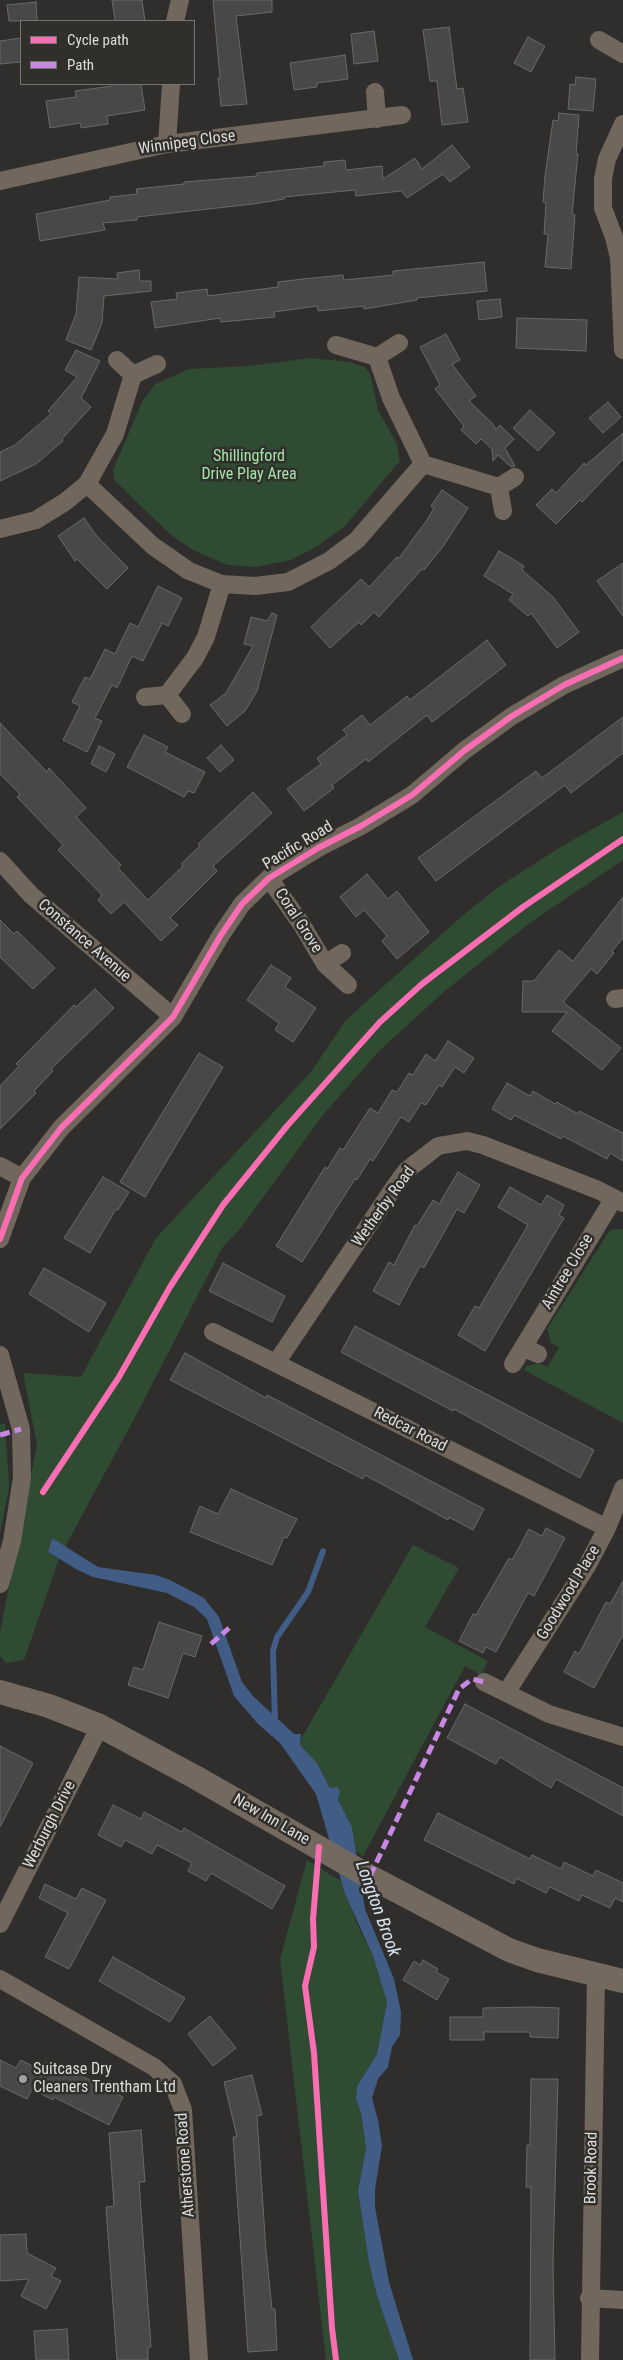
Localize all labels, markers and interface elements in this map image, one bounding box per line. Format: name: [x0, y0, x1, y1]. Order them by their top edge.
legend: [20, 20, 195, 85]
text: Cycle path: [67, 31, 129, 49]
text: Path: [67, 56, 94, 74]
street label: Winnipeg Close: [137, 127, 237, 159]
park label: Shillingford Drive Play Area: [201, 447, 297, 485]
street label: Pacific Road: [259, 818, 337, 874]
street label: Coral Grove: [270, 885, 326, 957]
street label: Constance Avenue: [34, 895, 134, 987]
street label: Wetherby Road: [348, 1163, 420, 1251]
street label: Aintree Close: [538, 1231, 598, 1313]
street label: Redcar Road: [370, 1403, 450, 1457]
street label: Goodwood Place: [533, 1542, 605, 1644]
street label: Werburgh Drive: [20, 1778, 80, 1872]
street label: New Inn Lane: [229, 1790, 313, 1850]
water label: Longton Brook: [350, 1858, 404, 1960]
place label: Suitcase Dry Cleaners Trentham Ltd: [33, 2060, 176, 2098]
marker: Suitcase Dry Cleaners Trentham Ltd: [17, 2073, 29, 2085]
street label: Atherstone Road: [173, 2112, 199, 2218]
street label: Brook Road: [582, 2132, 602, 2204]

